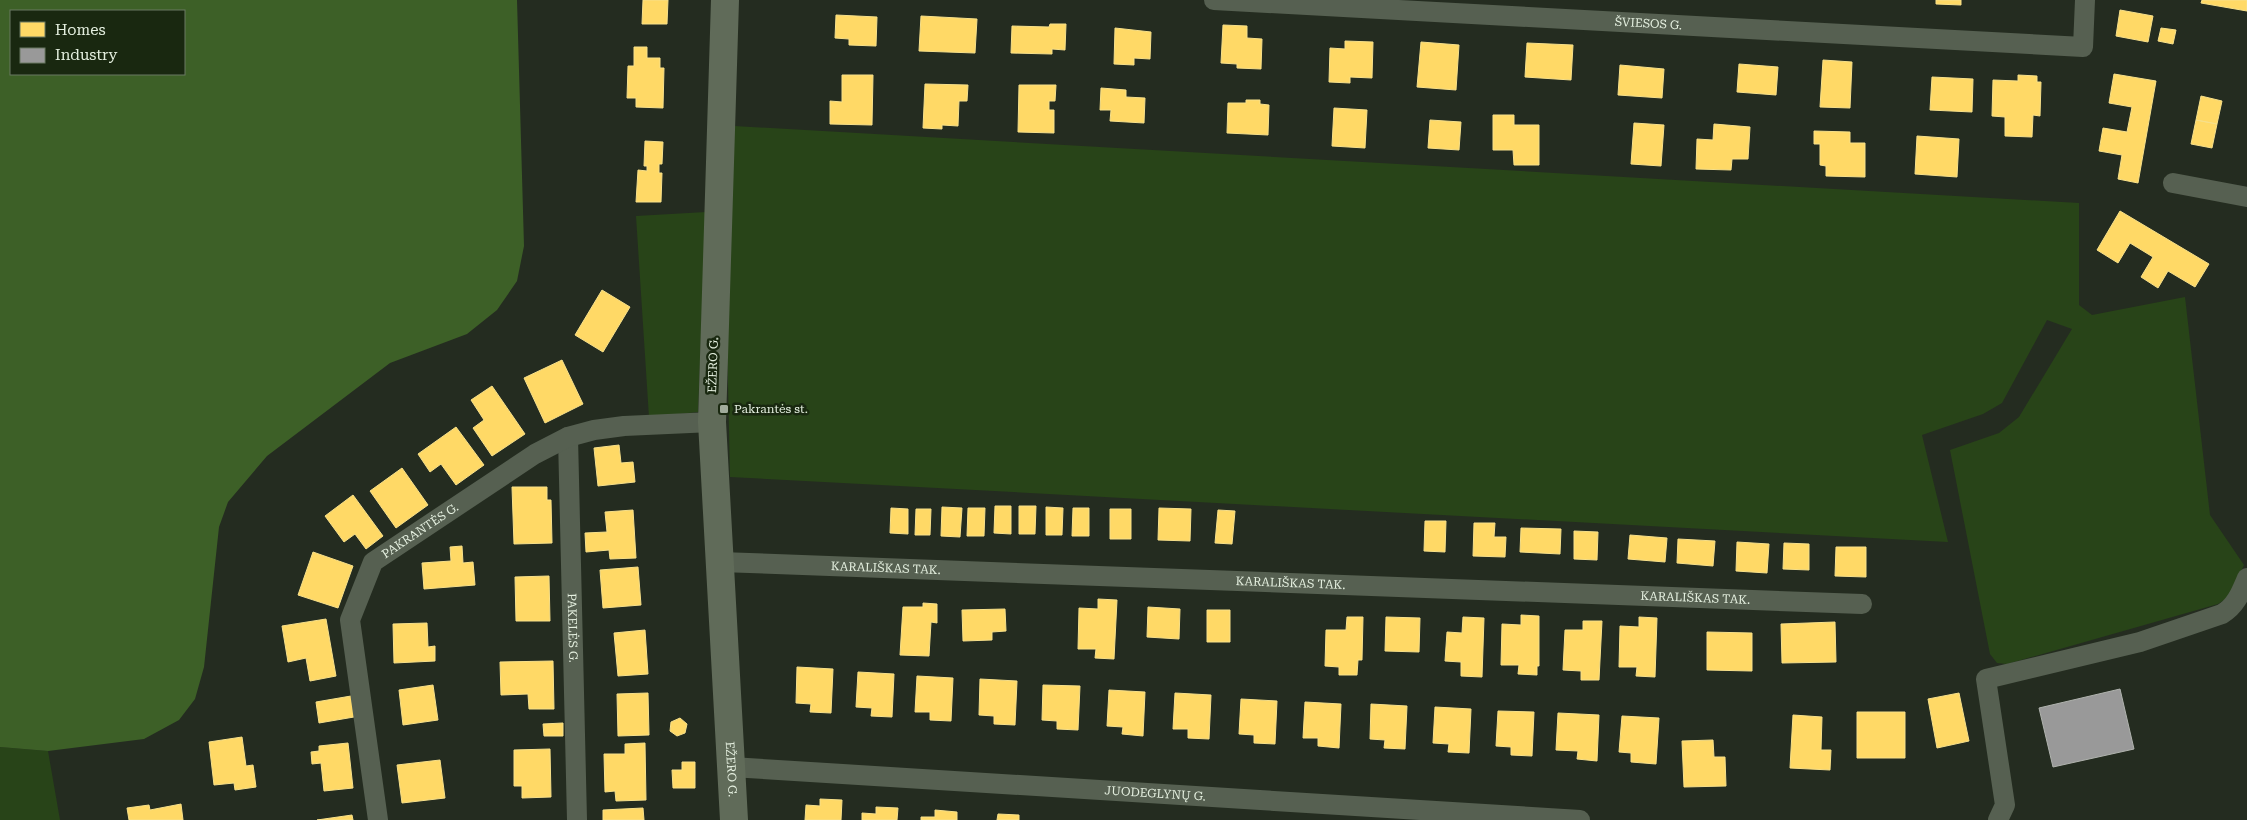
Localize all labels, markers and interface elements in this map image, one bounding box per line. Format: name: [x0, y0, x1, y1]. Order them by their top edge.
legend: [10, 10, 185, 75]
street label: ŠVIESOS G.: [1614, 15, 1682, 32]
text: Homes: [55, 21, 106, 39]
text: Industry: [55, 46, 117, 64]
street label: EŽERO G.: [705, 337, 721, 393]
place label: Pakrantės st.: [734, 402, 808, 416]
marker: Pakrantės st.: [718, 403, 730, 415]
street label: PAKRANTĖS G.: [379, 500, 461, 561]
street label: KARALIŠKAS TAK.: [831, 559, 941, 577]
street label: KARALIŠKAS TAK.: [1235, 574, 1346, 592]
street label: KARALIŠKAS TAK.: [1640, 589, 1751, 607]
street label: PAKELĖS G.: [565, 593, 580, 663]
street label: EŽERO G.: [723, 741, 740, 797]
street label: JUODEGLYNŲ G.: [1104, 783, 1206, 804]

